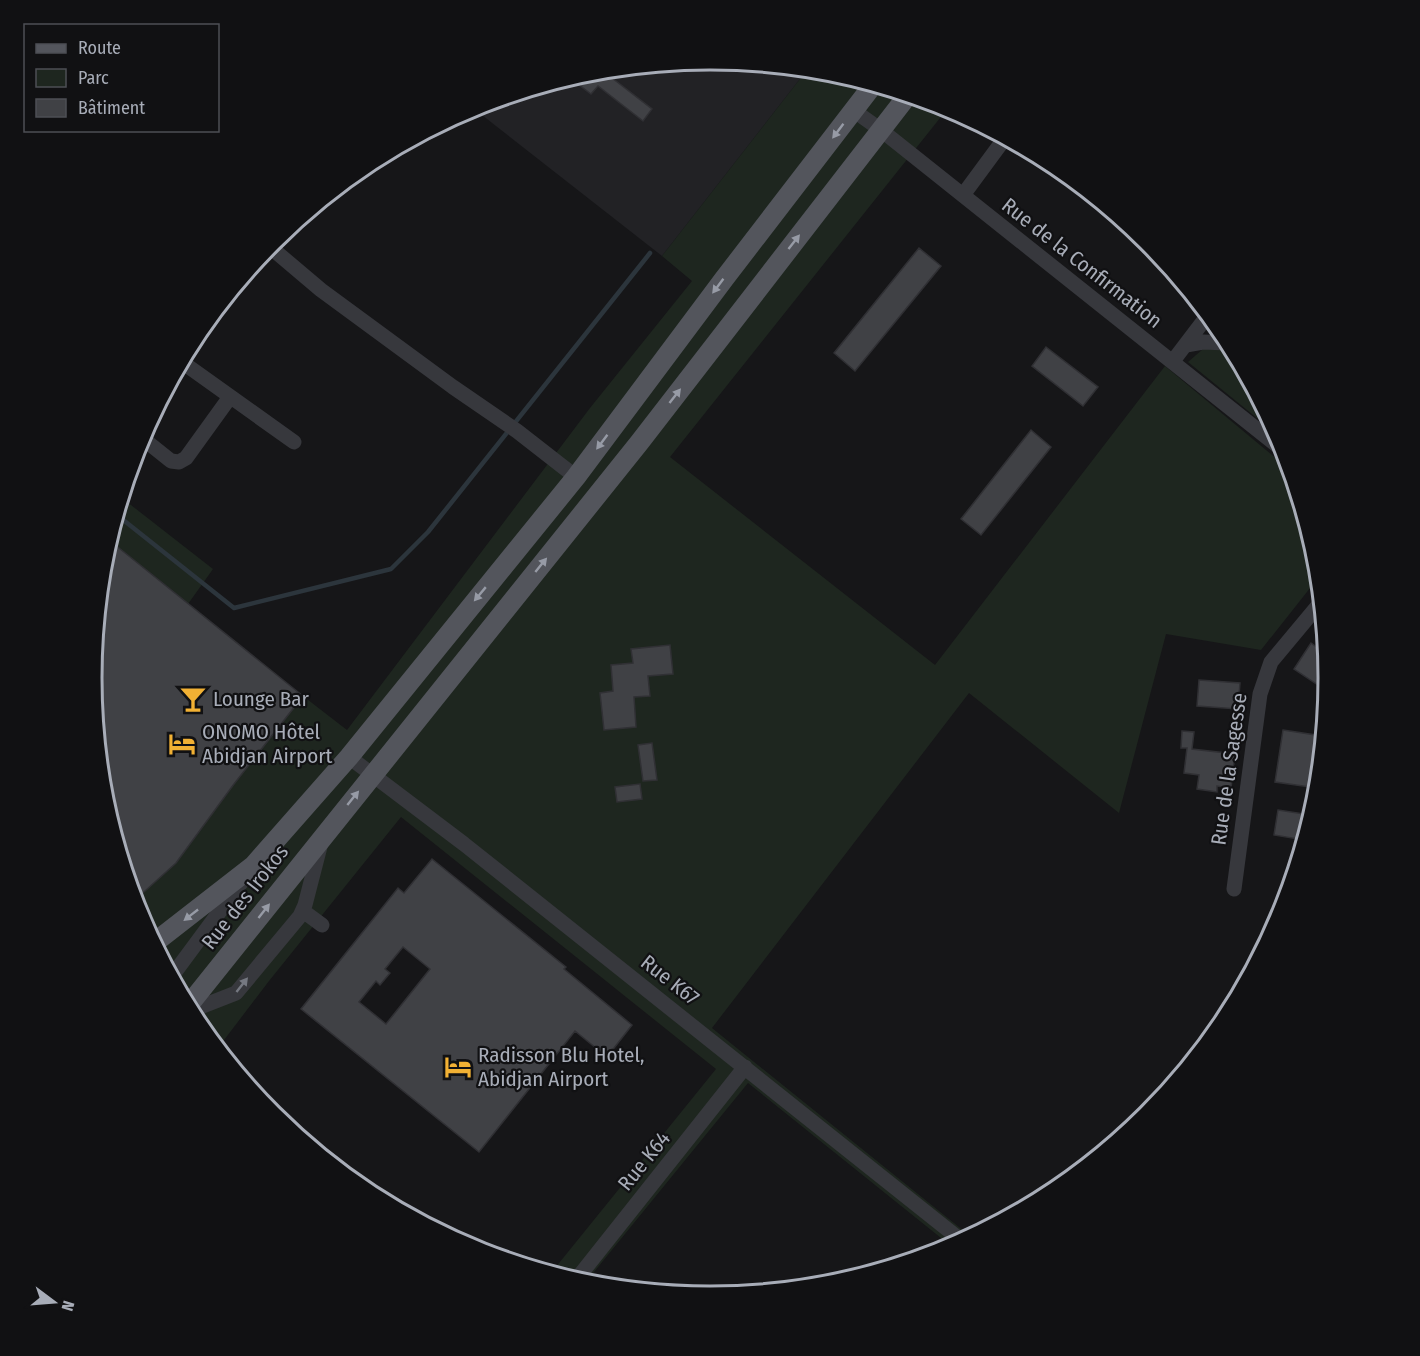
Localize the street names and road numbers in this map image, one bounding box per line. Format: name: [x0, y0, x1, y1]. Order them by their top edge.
street label: Rue de la Confirmation: [997, 192, 1167, 334]
street label: Rue de la Sagesse: [1205, 691, 1253, 847]
street label: Rue des Irokos: [196, 839, 294, 955]
street label: Rue K67: [636, 949, 704, 1011]
street label: Rue K64: [612, 1126, 676, 1196]

